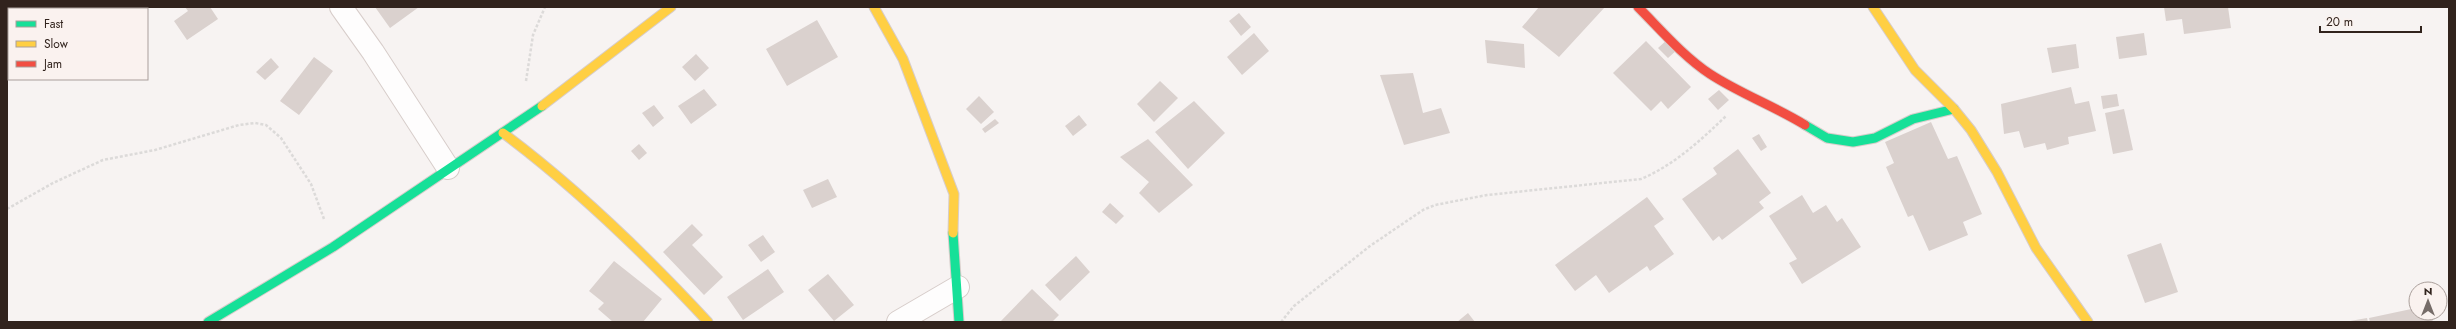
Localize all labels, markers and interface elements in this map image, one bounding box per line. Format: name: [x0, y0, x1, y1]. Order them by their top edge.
legend: [8, 8, 148, 80]
scale bar: [2320, 8, 2421, 34]
text: 20 m: [2326, 13, 2353, 31]
text: Fast: [44, 15, 63, 33]
text: Slow: [44, 35, 69, 53]
text: Jam: [42, 55, 62, 73]
north arrow: [2408, 281, 2448, 321]
text: N: [2424, 283, 2432, 299]

